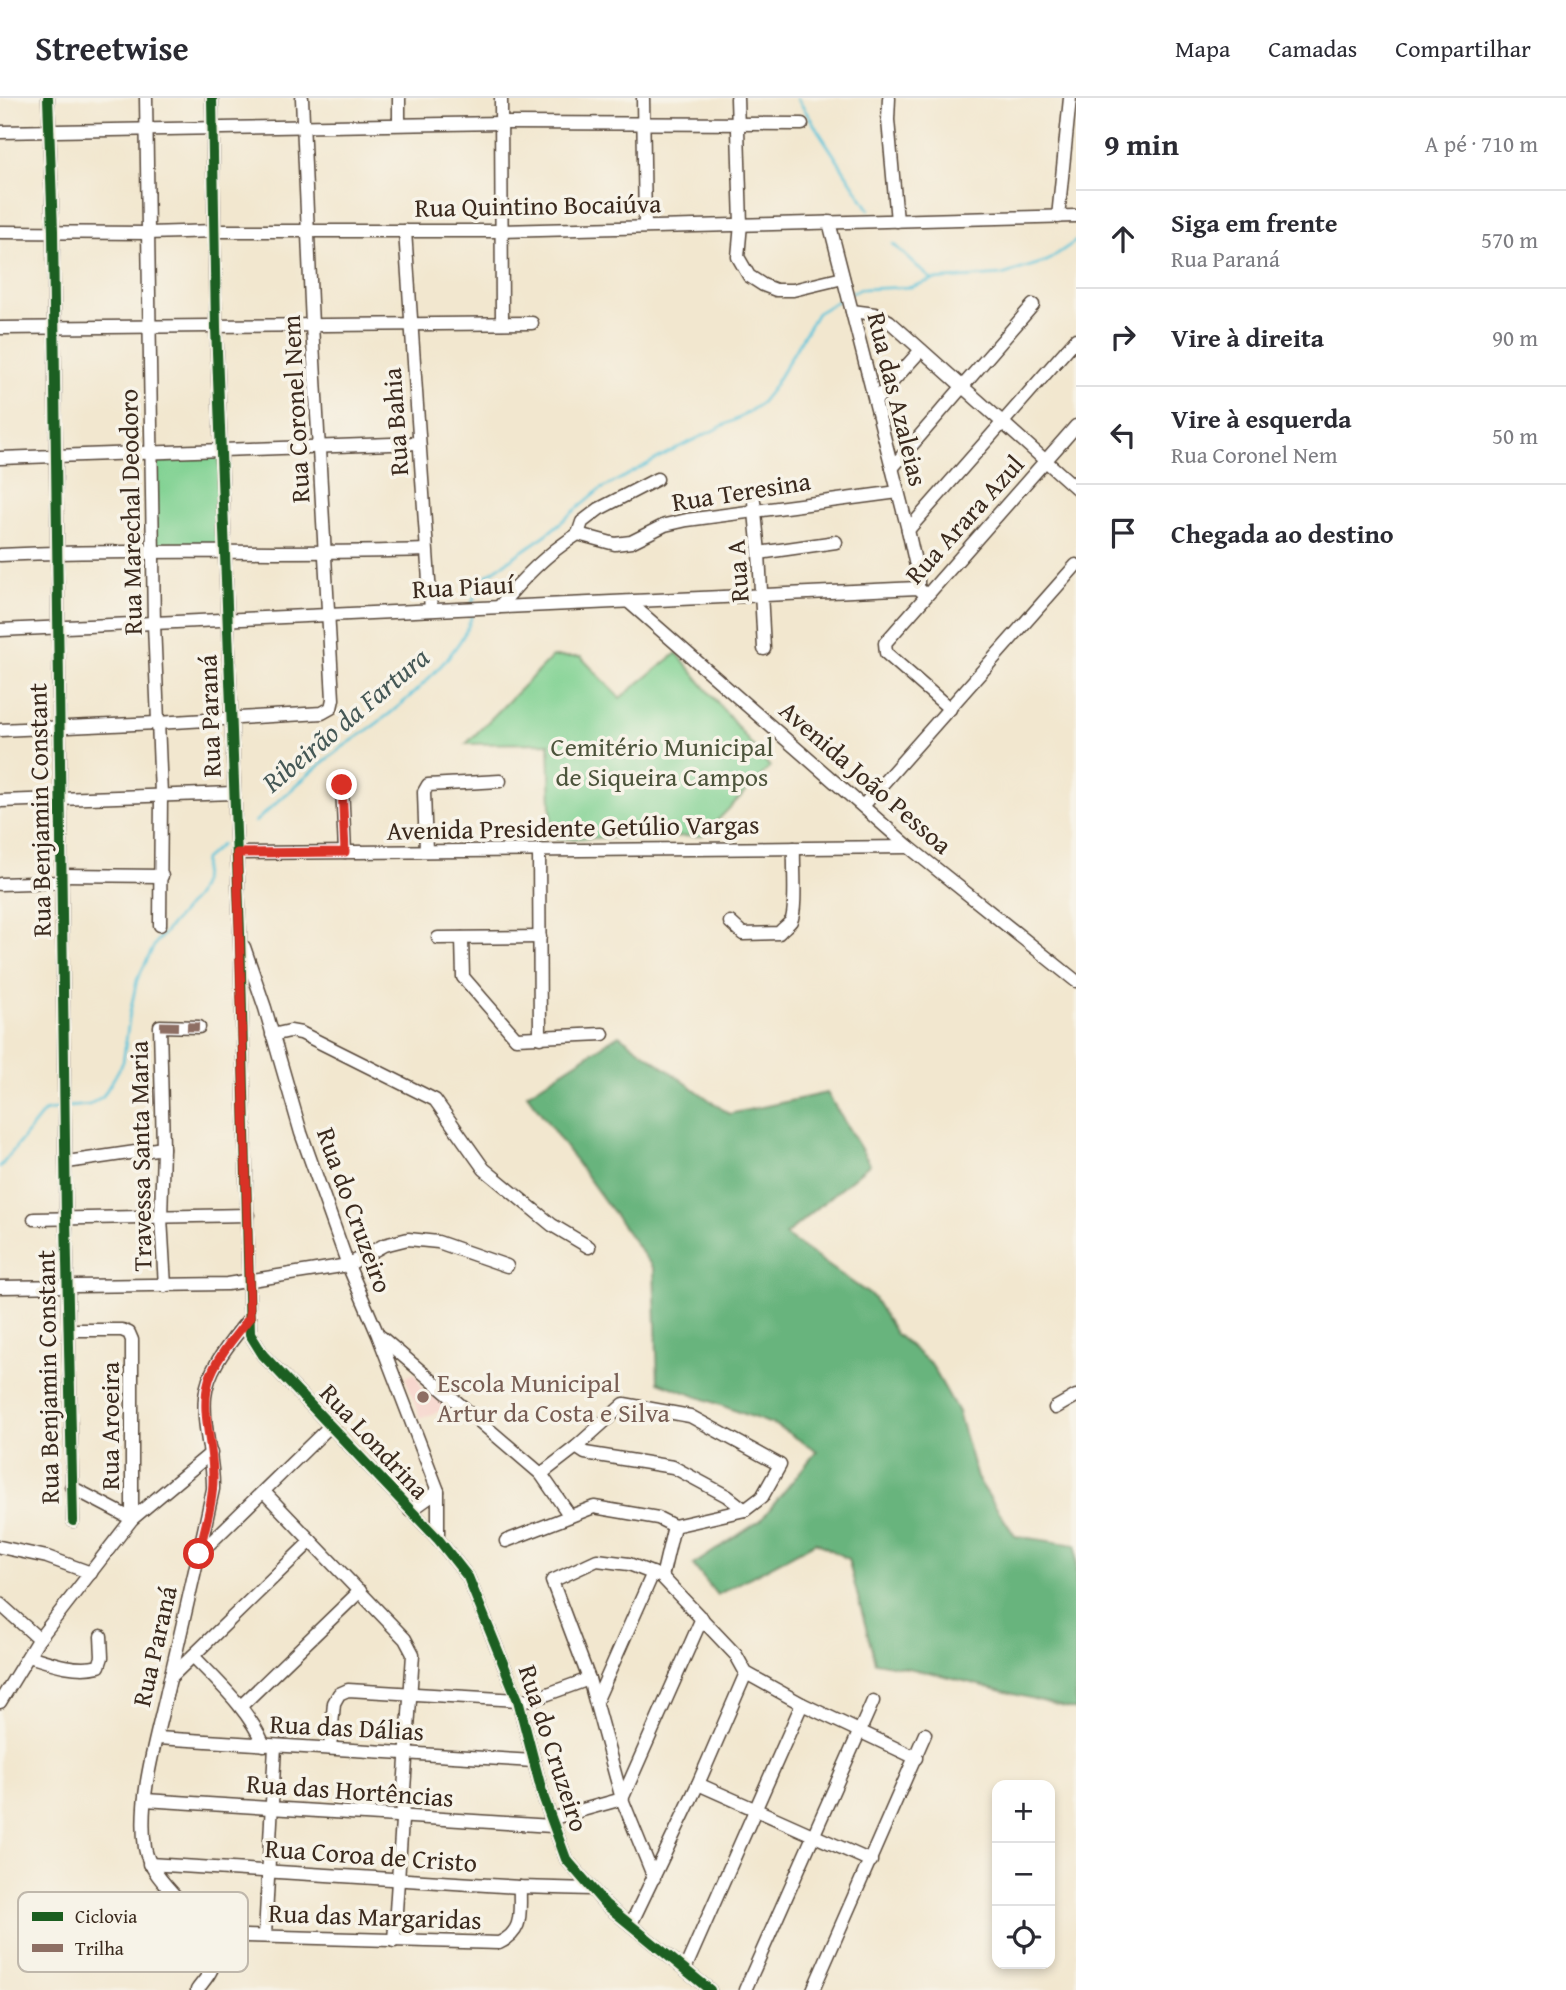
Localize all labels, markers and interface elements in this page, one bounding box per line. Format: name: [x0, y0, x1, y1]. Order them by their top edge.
text: Streetwise: [35, 24, 189, 72]
text: Mapa: [1175, 31, 1230, 66]
text: Camadas: [1268, 31, 1357, 66]
text: Compartilhar: [1395, 31, 1531, 66]
text: 9 min: [1104, 122, 1179, 166]
text: A pé · 710 m: [1425, 127, 1538, 160]
street label: Rua Quintino Bocaiúva: [414, 183, 662, 227]
text: Siga em frente: [1171, 203, 1338, 242]
icon: ahead: [1104, 220, 1142, 258]
text: 570 m: [1481, 223, 1538, 256]
text: Rua Paraná: [1171, 242, 1280, 275]
street label: Rua das Azaleias: [858, 308, 938, 490]
street label: Rua Coronel Nem: [271, 314, 319, 504]
icon: right: [1104, 318, 1142, 356]
text: Vire à direita: [1171, 318, 1324, 357]
text: 90 m: [1492, 321, 1538, 354]
street label: Rua Bahia: [372, 366, 418, 477]
street label: Rua Marechal Deodoro: [108, 389, 152, 635]
text: Vire à esquerda: [1171, 399, 1352, 438]
icon: left: [1104, 416, 1142, 454]
text: 50 m: [1492, 419, 1538, 452]
text: Rua Coronel Nem: [1171, 438, 1338, 471]
street label: Rua Arara Azul: [895, 446, 1033, 592]
street label: Rua Teresina: [669, 461, 814, 521]
icon: arrive: [1104, 514, 1142, 552]
text: Chegada ao destino: [1171, 514, 1394, 553]
street label: Rua A: [715, 538, 759, 604]
street label: Rua Piauí: [411, 564, 516, 608]
water label: Ribeirão da Fartura: [252, 637, 438, 802]
street label: Rua Paraná: [187, 653, 231, 778]
street label: Rua Benjamin Constant: [17, 683, 61, 937]
street label: Avenida João Pessoa: [771, 691, 962, 864]
park label: Cemitério Municipal de Siqueira Campos: [551, 727, 773, 796]
route end: [326, 769, 357, 800]
street label: Avenida Presidente Getúlio Vargas: [386, 804, 760, 850]
street label: Travessa Santa Maria: [118, 1040, 162, 1272]
street label: Rua do Cruzeiro: [307, 1122, 403, 1298]
street label: Rua Benjamin Constant: [25, 1250, 69, 1504]
street label: Rua Aroeira: [90, 1361, 129, 1490]
place label: Escola Municipal Artur da Costa e Silva: [437, 1363, 671, 1432]
street label: Rua Londrina: [311, 1374, 440, 1508]
marker: Escola Municipal Artur da Costa e Silva: [415, 1389, 431, 1405]
route start: [183, 1538, 214, 1569]
street label: Rua Paraná: [121, 1581, 187, 1710]
street label: Rua do Cruzeiro: [509, 1660, 599, 1836]
street label: Rua das Dálias: [269, 1703, 425, 1751]
street label: Rua das Hortências: [245, 1763, 455, 1817]
map controls: [992, 1780, 1055, 1969]
button: +: [992, 1780, 1055, 1843]
street label: Rua Coroa de Cristo: [264, 1828, 478, 1882]
button: −: [992, 1843, 1055, 1906]
legend: [18, 1892, 248, 1972]
street label: Rua das Margaridas: [268, 1893, 482, 1939]
text: Ciclovia: [75, 1902, 137, 1930]
button: locate: [992, 1906, 1055, 1969]
text: Trilha: [75, 1934, 124, 1962]

